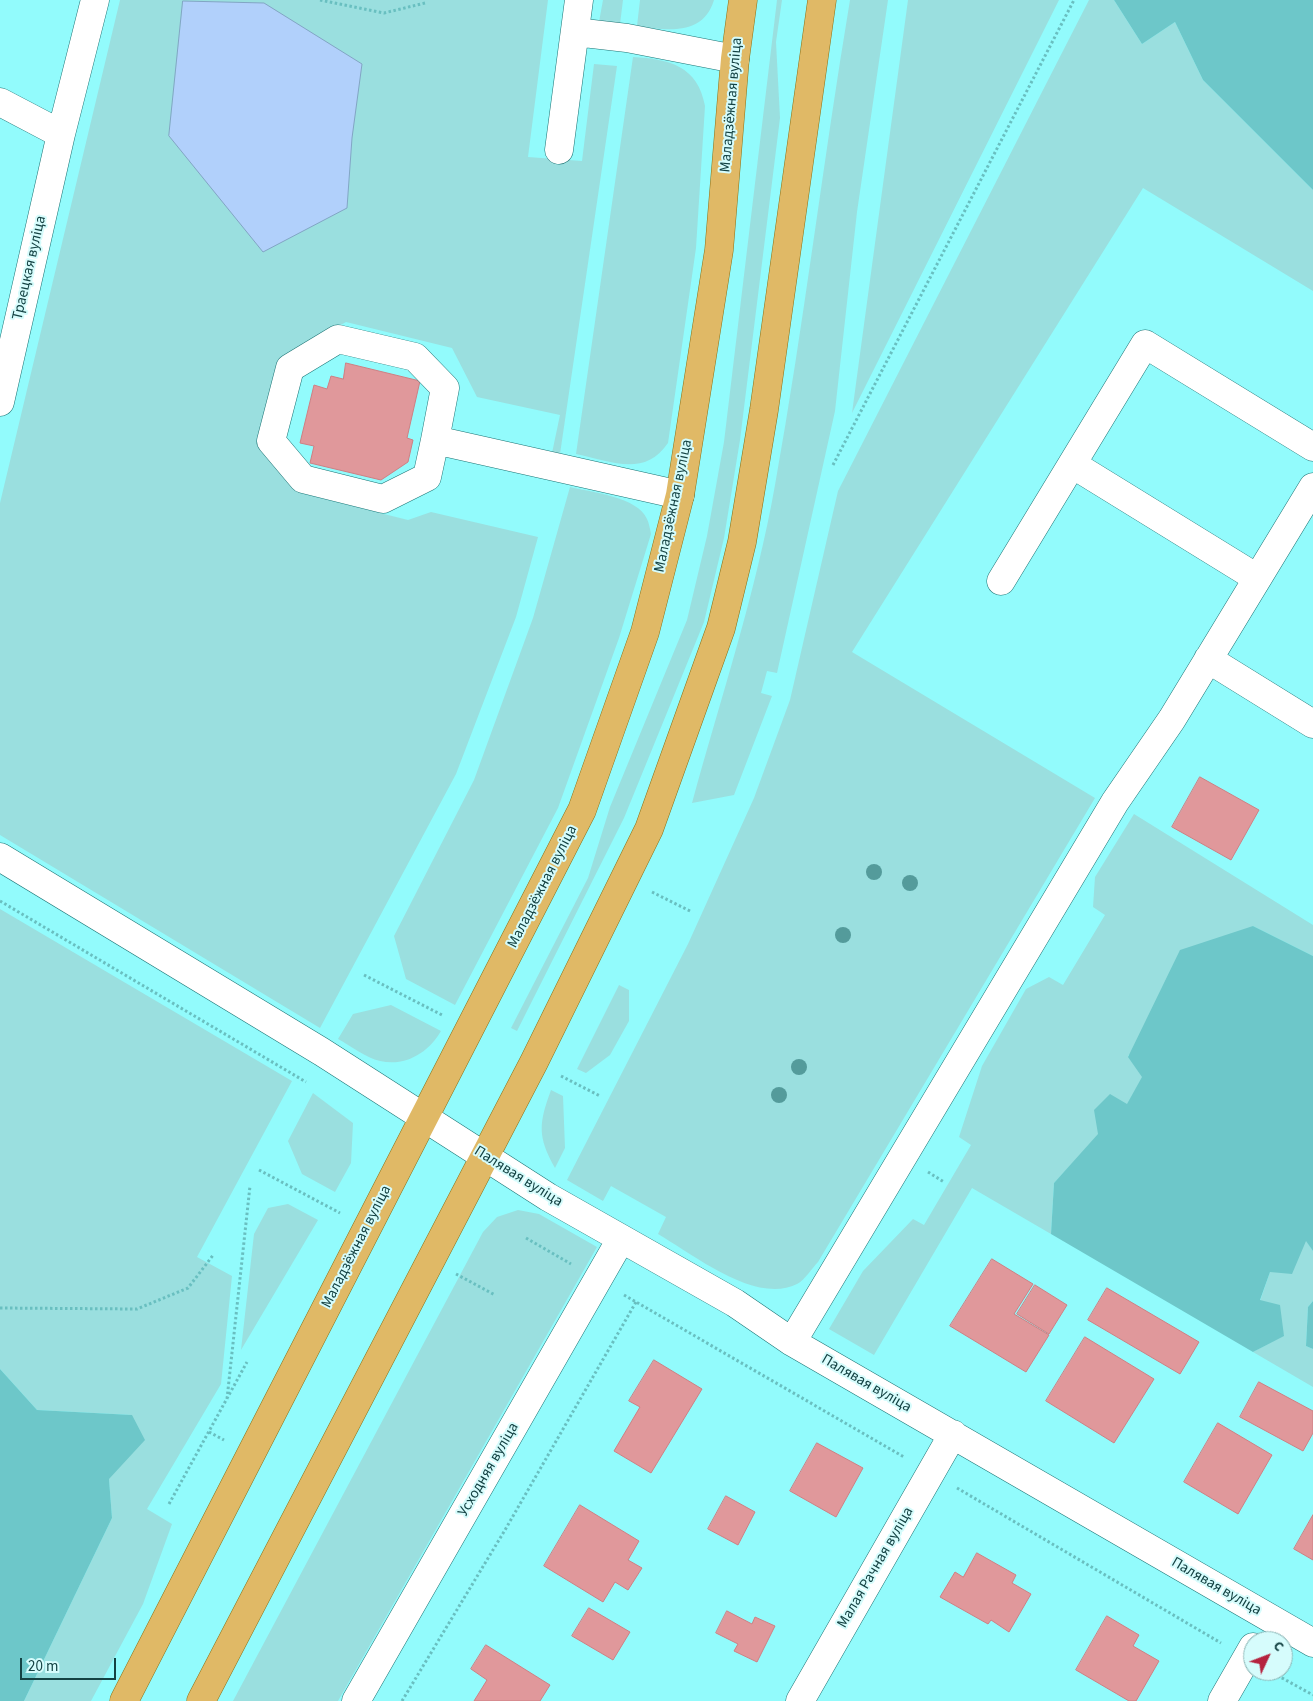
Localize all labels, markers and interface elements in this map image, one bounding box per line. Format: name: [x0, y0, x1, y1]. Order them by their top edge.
street label: Маладзёжная вуліца: [717, 37, 747, 173]
street label: Траецкая вуліца: [9, 214, 51, 322]
street label: Маладзёжная вуліца: [651, 438, 697, 574]
street label: Маладзёжная вуліца: [504, 823, 582, 951]
street label: Палявая вуліца: [470, 1143, 566, 1211]
street label: Маладзёжная вуліца: [318, 1183, 396, 1311]
street label: Палявая вуліца: [818, 1351, 914, 1417]
street label: Усходняя вуліца: [455, 1420, 523, 1520]
street label: Малая Рачная вуліца: [834, 1504, 918, 1632]
street label: Палявая вуліца: [1168, 1554, 1264, 1620]
north arrow: [1243, 1631, 1293, 1681]
text: С: [1268, 1637, 1288, 1656]
scale bar: [22, 1648, 119, 1680]
text: 20 m: [28, 1656, 58, 1677]

